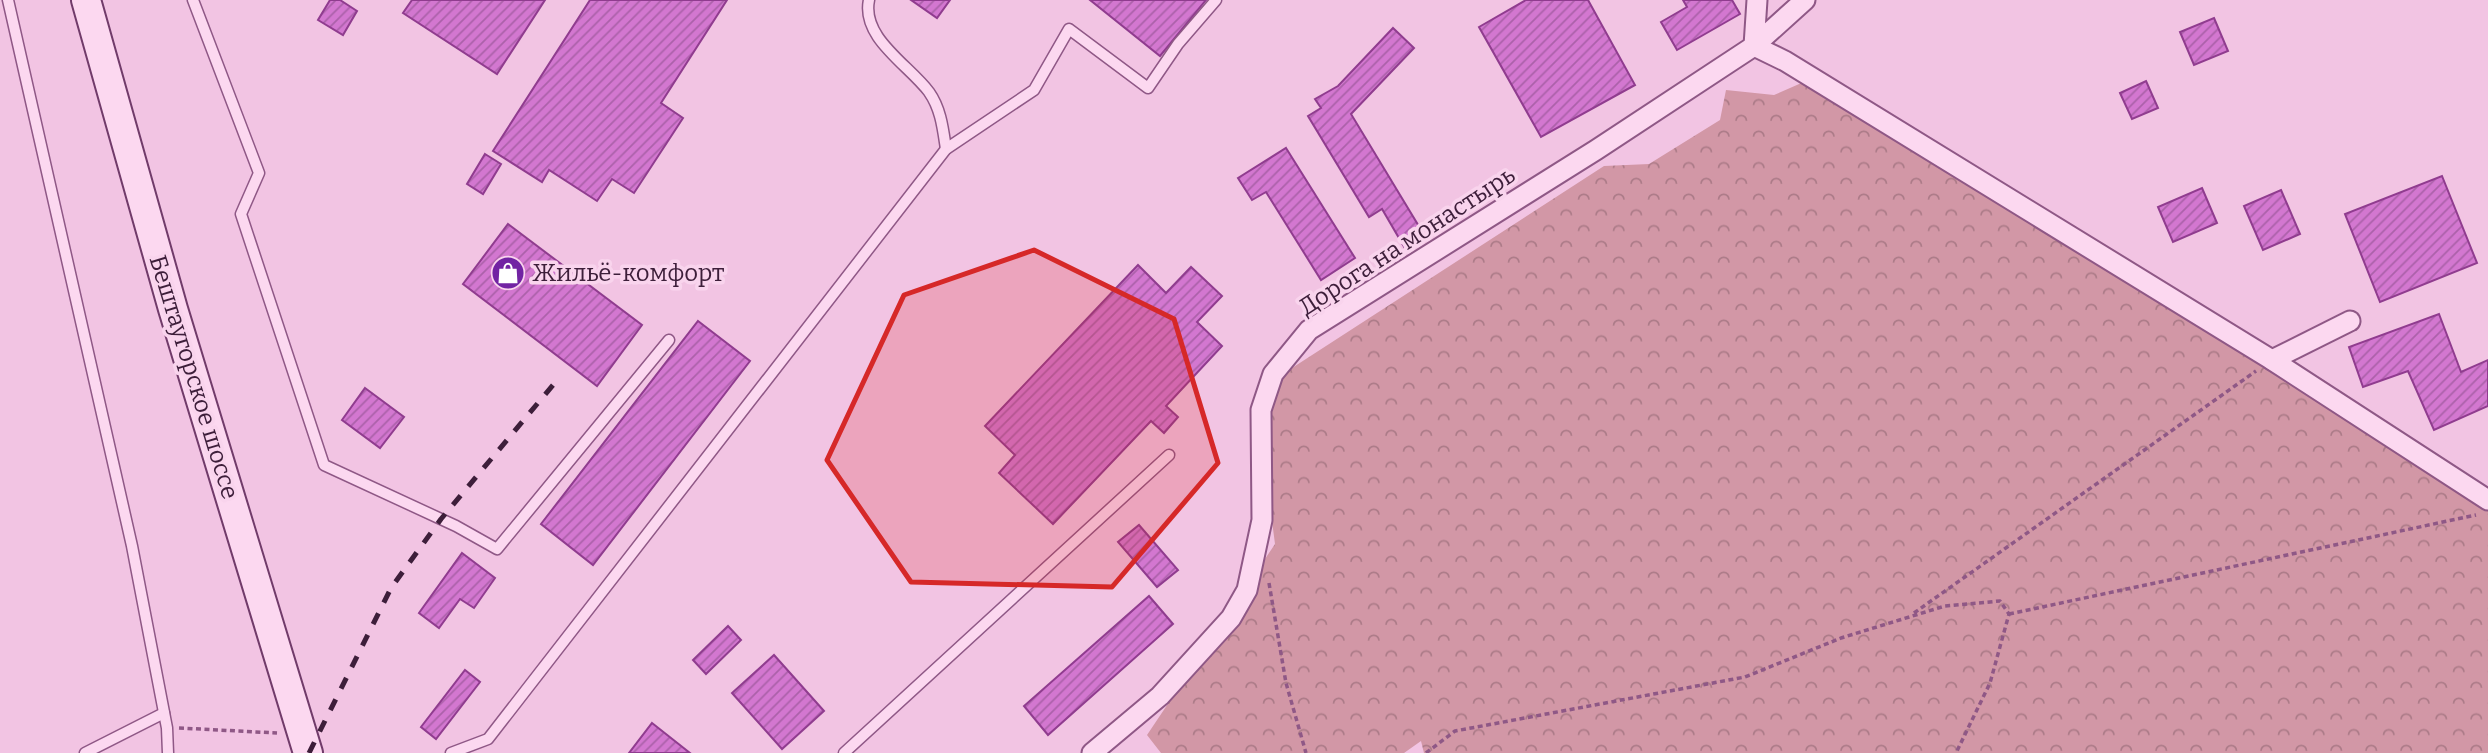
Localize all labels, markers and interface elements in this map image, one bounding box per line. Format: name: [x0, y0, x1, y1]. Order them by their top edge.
street label: Дорога на монастырь: [1294, 161, 1520, 321]
street label: Бештаугорское шоссе: [144, 252, 244, 502]
shop icon: Жильё-комфорт: [489, 254, 527, 292]
place label: Жильё-комфорт: [532, 259, 724, 287]

